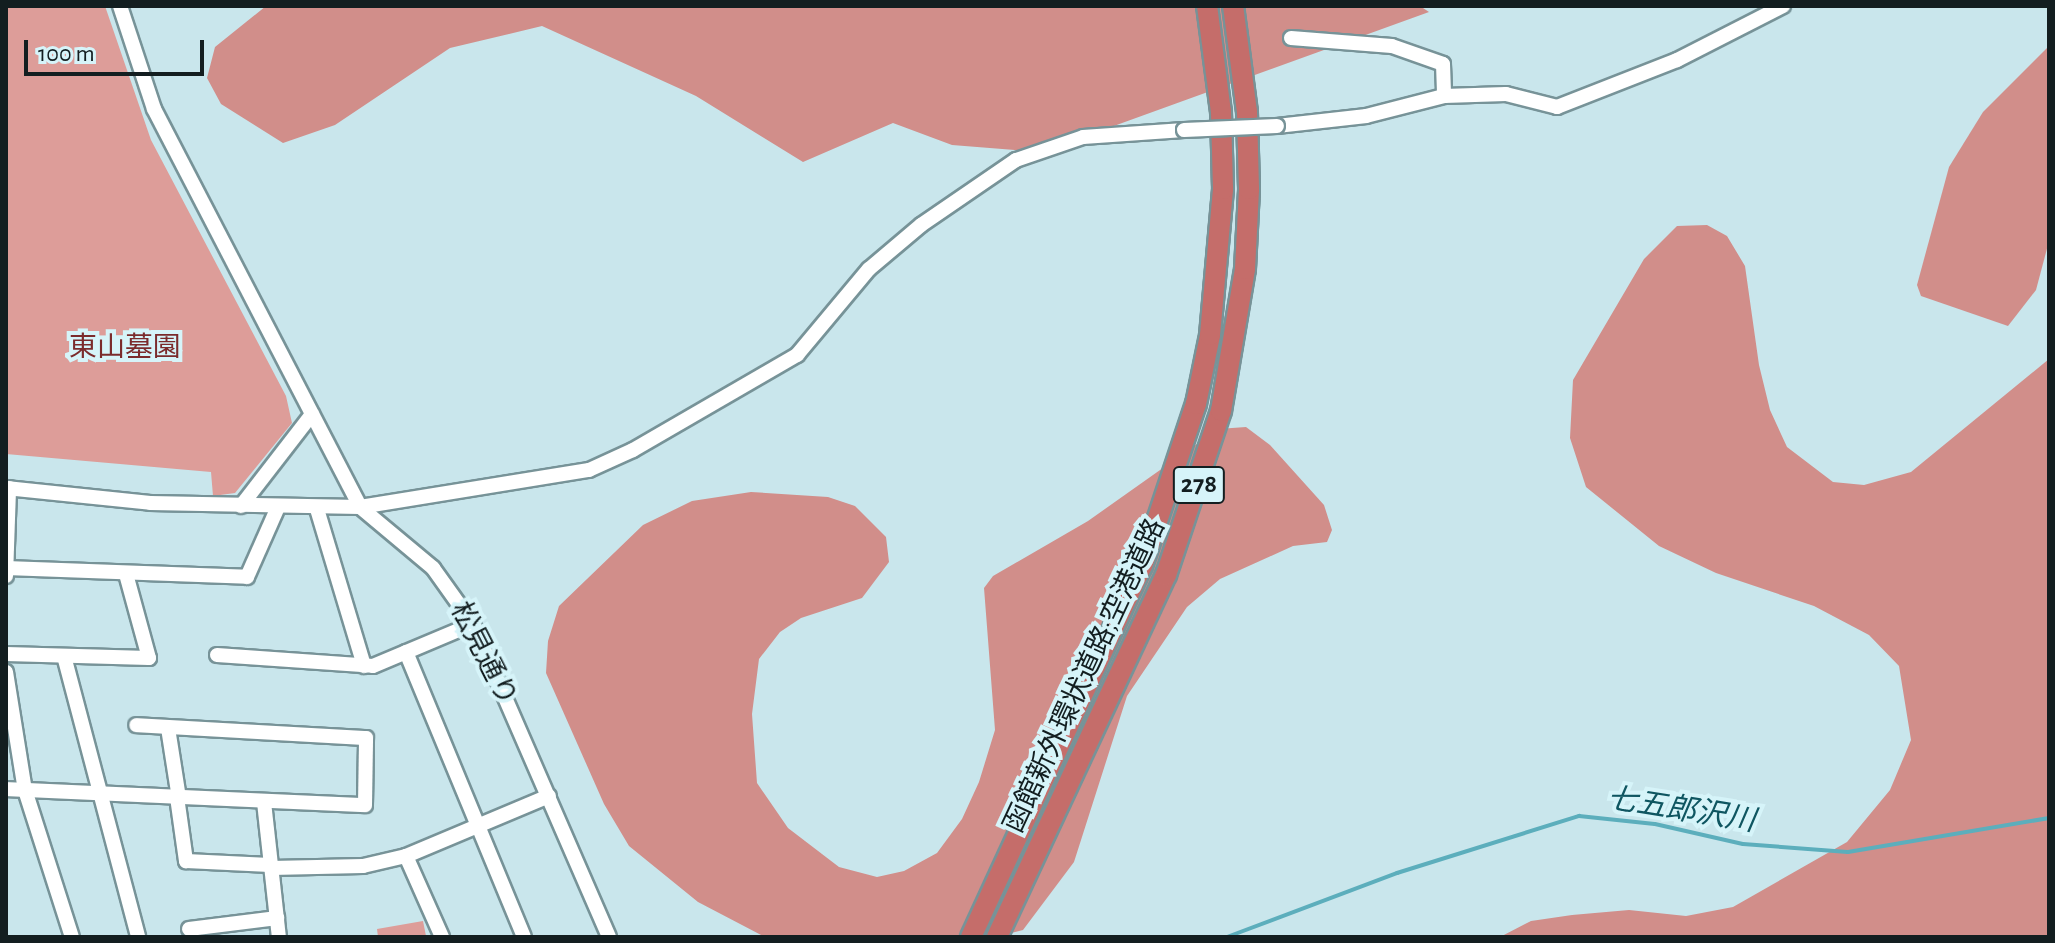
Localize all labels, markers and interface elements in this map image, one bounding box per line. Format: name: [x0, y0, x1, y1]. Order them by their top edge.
scale bar: [28, 24, 208, 74]
text: 100 m: [38, 42, 95, 66]
park label: 東山墓園: [69, 331, 181, 365]
road number: 278: [1171, 463, 1227, 507]
street label: 函館新外環状道路;空港道路: [997, 514, 1173, 838]
street label: 松見通り: [443, 596, 523, 712]
water label: 七五郎沢川: [1604, 780, 1758, 840]

